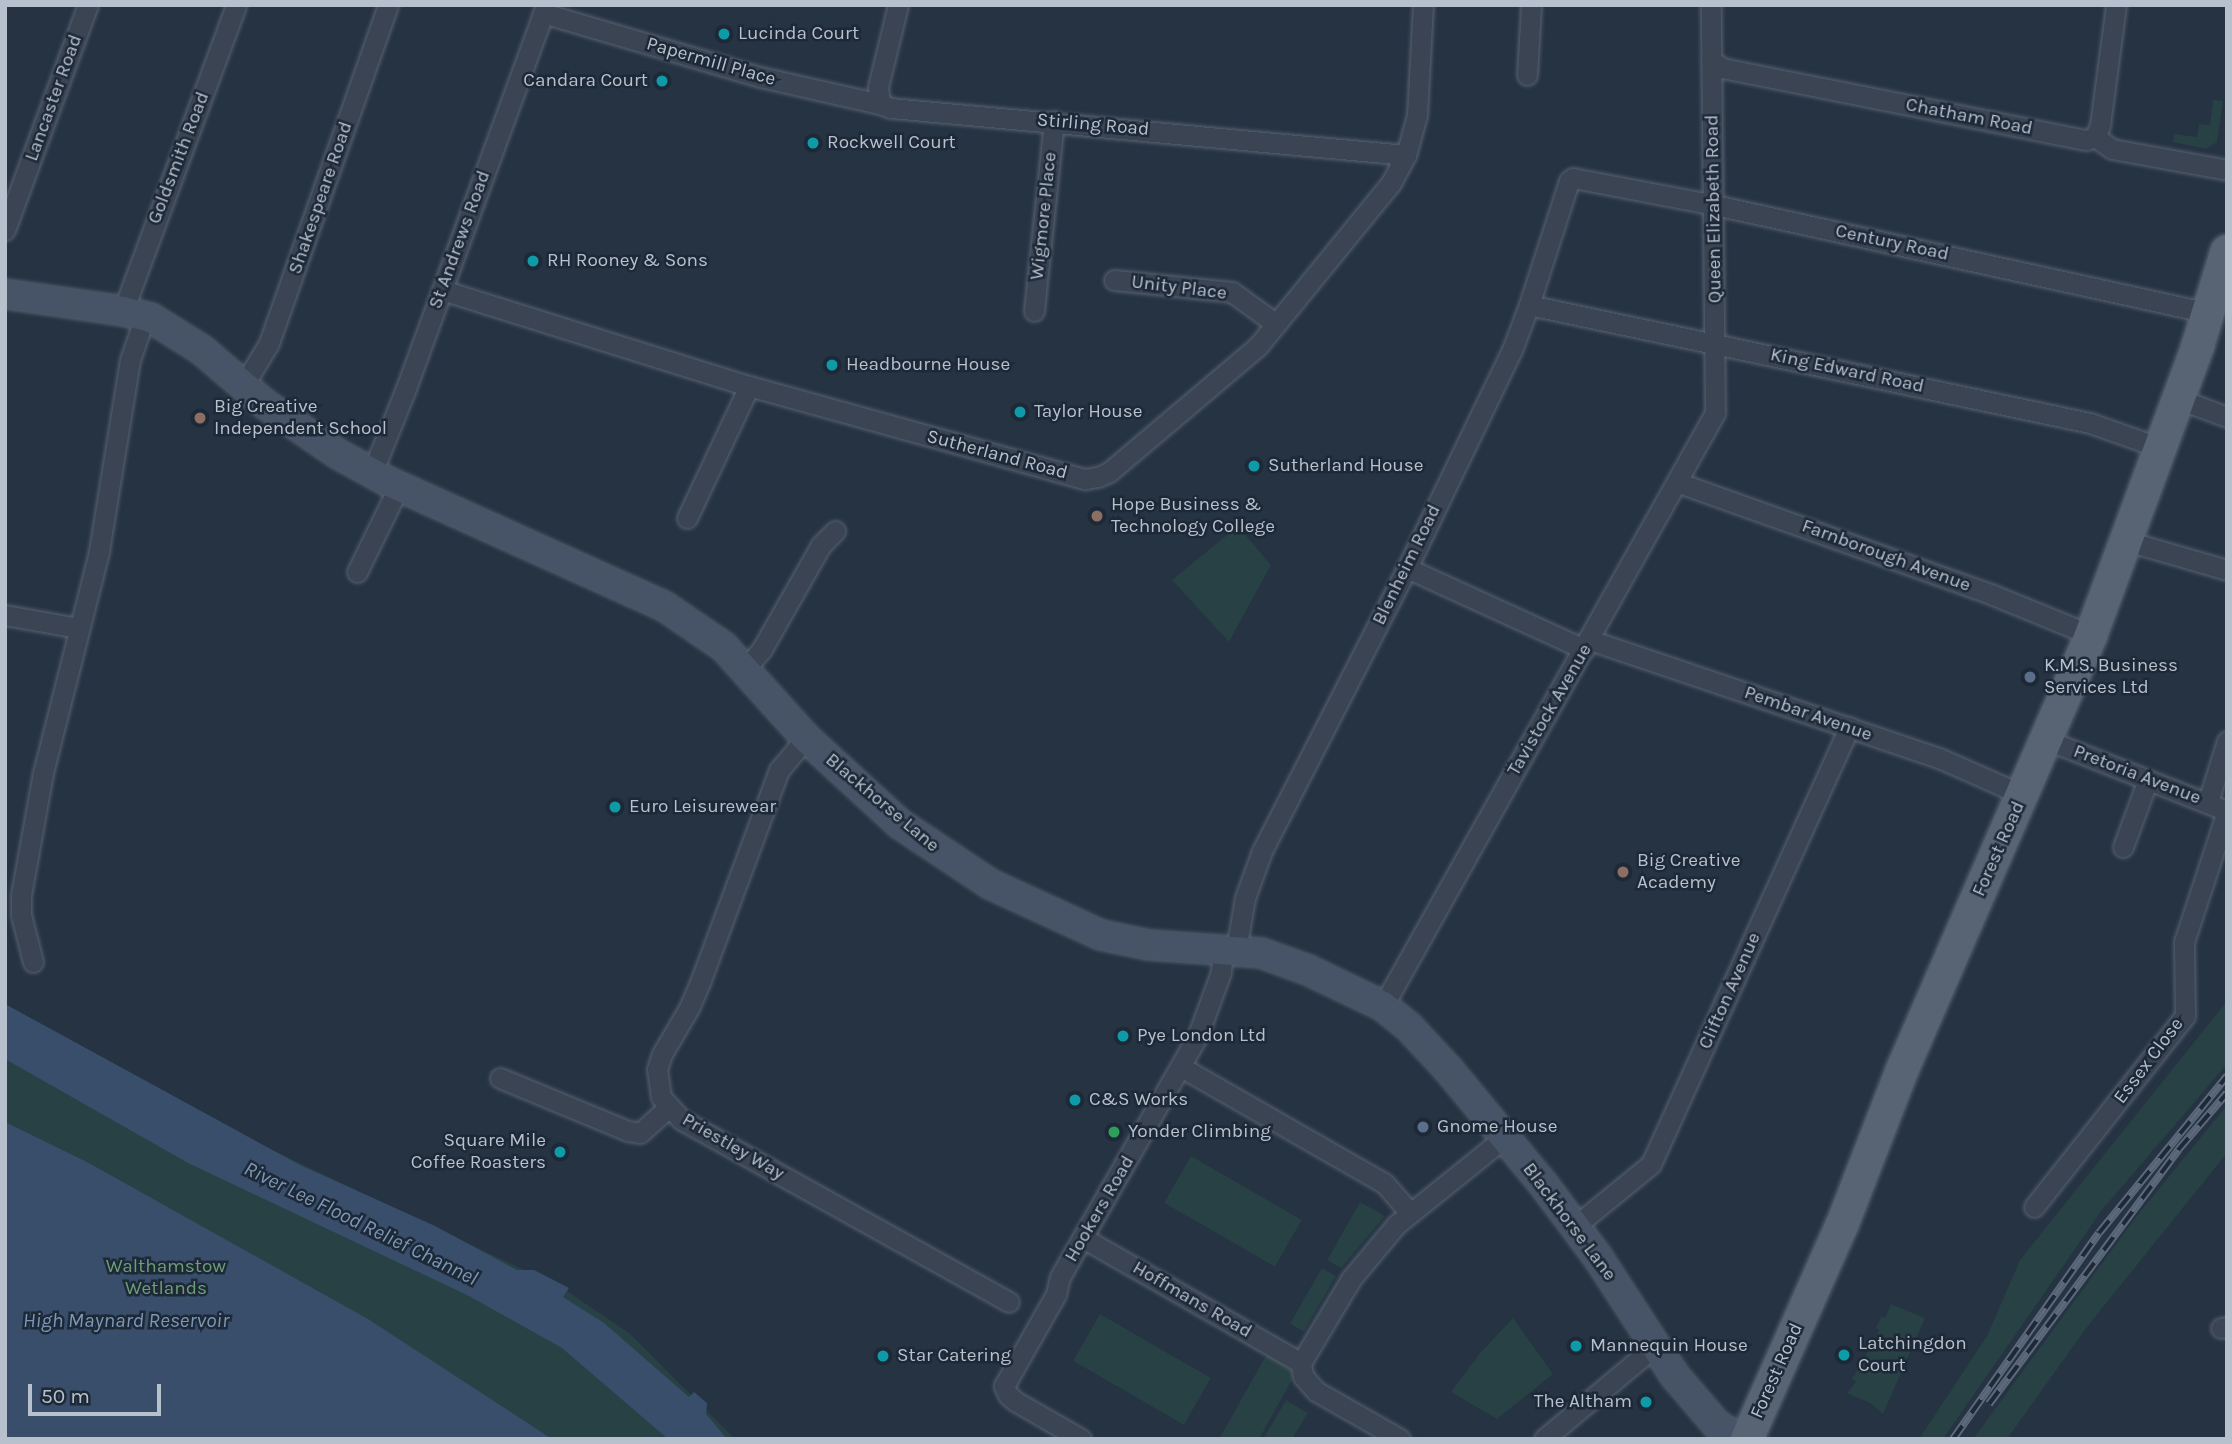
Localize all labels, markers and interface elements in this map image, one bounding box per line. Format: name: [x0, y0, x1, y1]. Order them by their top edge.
place label: Lucinda Court: [738, 23, 859, 45]
marker: Lucinda Court: [716, 26, 732, 42]
street label: Lancaster Road: [21, 32, 87, 164]
street label: Papermill Place: [644, 33, 778, 91]
place label: Candara Court: [523, 70, 648, 92]
marker: Candara Court: [654, 73, 670, 89]
street label: Goldsmith Road: [143, 89, 215, 227]
street label: Chatham Road: [1904, 94, 2034, 140]
street label: Stirling Road: [1036, 109, 1150, 141]
street label: Queen Elizabeth Road: [1701, 115, 1727, 303]
street label: Shakespeare Road: [284, 119, 358, 277]
place label: Rockwell Court: [827, 132, 956, 154]
marker: Rockwell Court: [805, 135, 821, 151]
street label: Wigmore Place: [1026, 151, 1062, 281]
street label: St Andrews Road: [424, 168, 496, 312]
street label: Century Road: [1833, 220, 1951, 266]
place label: RH Rooney & Sons: [547, 250, 708, 272]
marker: RH Rooney & Sons: [525, 253, 541, 269]
street label: Unity Place: [1130, 271, 1228, 305]
street label: King Edward Road: [1768, 344, 1926, 398]
place label: Headbourne House: [846, 354, 1010, 376]
marker: Headbourne House: [824, 357, 840, 373]
place label: Big Creative Independent School: [214, 396, 387, 440]
place label: Taylor House: [1034, 401, 1143, 423]
marker: Taylor House: [1012, 404, 1028, 420]
marker: Big Creative Independent School: [192, 410, 208, 426]
street label: Sutherland Road: [924, 425, 1070, 485]
place label: Sutherland House: [1268, 455, 1424, 477]
marker: Sutherland House: [1246, 458, 1262, 474]
place label: Hope Business & Technology College: [1111, 494, 1275, 538]
street label: Blenheim Road: [1368, 501, 1446, 629]
marker: Hope Business & Technology College: [1089, 508, 1105, 524]
street label: Farnborough Avenue: [1799, 515, 1973, 597]
street label: Tavistock Avenue: [1503, 640, 1597, 780]
place label: K.M.S. Business Services Ltd: [2044, 655, 2178, 699]
marker: K.M.S. Business Services Ltd: [2022, 669, 2038, 685]
street label: Pembar Avenue: [1741, 681, 1875, 747]
street label: Pretoria Avenue: [2070, 740, 2204, 810]
street label: Blackhorse Lane: [820, 749, 944, 857]
place label: Euro Leisurewear: [629, 796, 776, 818]
street label: Forest Road: [1968, 798, 2030, 900]
marker: Euro Leisurewear: [607, 799, 623, 815]
place label: Big Creative Academy: [1637, 850, 1741, 894]
marker: Big Creative Academy: [1615, 864, 1631, 880]
street label: Clifton Avenue: [1694, 929, 1766, 1053]
street label: Essex Close: [2109, 1014, 2189, 1108]
place label: Pye London Ltd: [1137, 1025, 1266, 1047]
marker: Pye London Ltd: [1115, 1028, 1131, 1044]
place label: C&S Works: [1089, 1089, 1188, 1111]
marker: C&S Works: [1067, 1092, 1083, 1108]
street label: Priestley Way: [678, 1109, 788, 1185]
place label: Gnome House: [1437, 1116, 1557, 1138]
marker: Gnome House: [1415, 1119, 1431, 1135]
place label: Yonder Climbing: [1128, 1121, 1271, 1143]
marker: Yonder Climbing: [1106, 1124, 1122, 1140]
place label: Square Mile Coffee Roasters: [411, 1130, 546, 1174]
marker: Square Mile Coffee Roasters: [552, 1144, 568, 1160]
street label: Hookers Road: [1060, 1152, 1140, 1266]
water label: River Lee Flood Relief Channel: [240, 1155, 482, 1291]
street label: Blackhorse Lane: [1517, 1159, 1621, 1285]
park label: Walthamstow Wetlands: [106, 1256, 226, 1300]
street label: Hoffmans Road: [1128, 1257, 1256, 1343]
water label: High Maynard Reservoir: [23, 1307, 229, 1333]
street label: Forest Road: [1746, 1320, 1808, 1422]
place label: Latchingdon Court: [1858, 1333, 1967, 1377]
place label: Mannequin House: [1590, 1335, 1748, 1357]
marker: Mannequin House: [1568, 1338, 1584, 1354]
place label: Star Catering: [897, 1345, 1011, 1367]
marker: Latchingdon Court: [1836, 1347, 1852, 1363]
marker: Star Catering: [875, 1348, 891, 1364]
scale bar: [32, 1370, 164, 1414]
text: 50 m: [41, 1384, 90, 1408]
place label: The Altham: [1534, 1391, 1632, 1413]
marker: The Altham: [1638, 1394, 1654, 1410]

